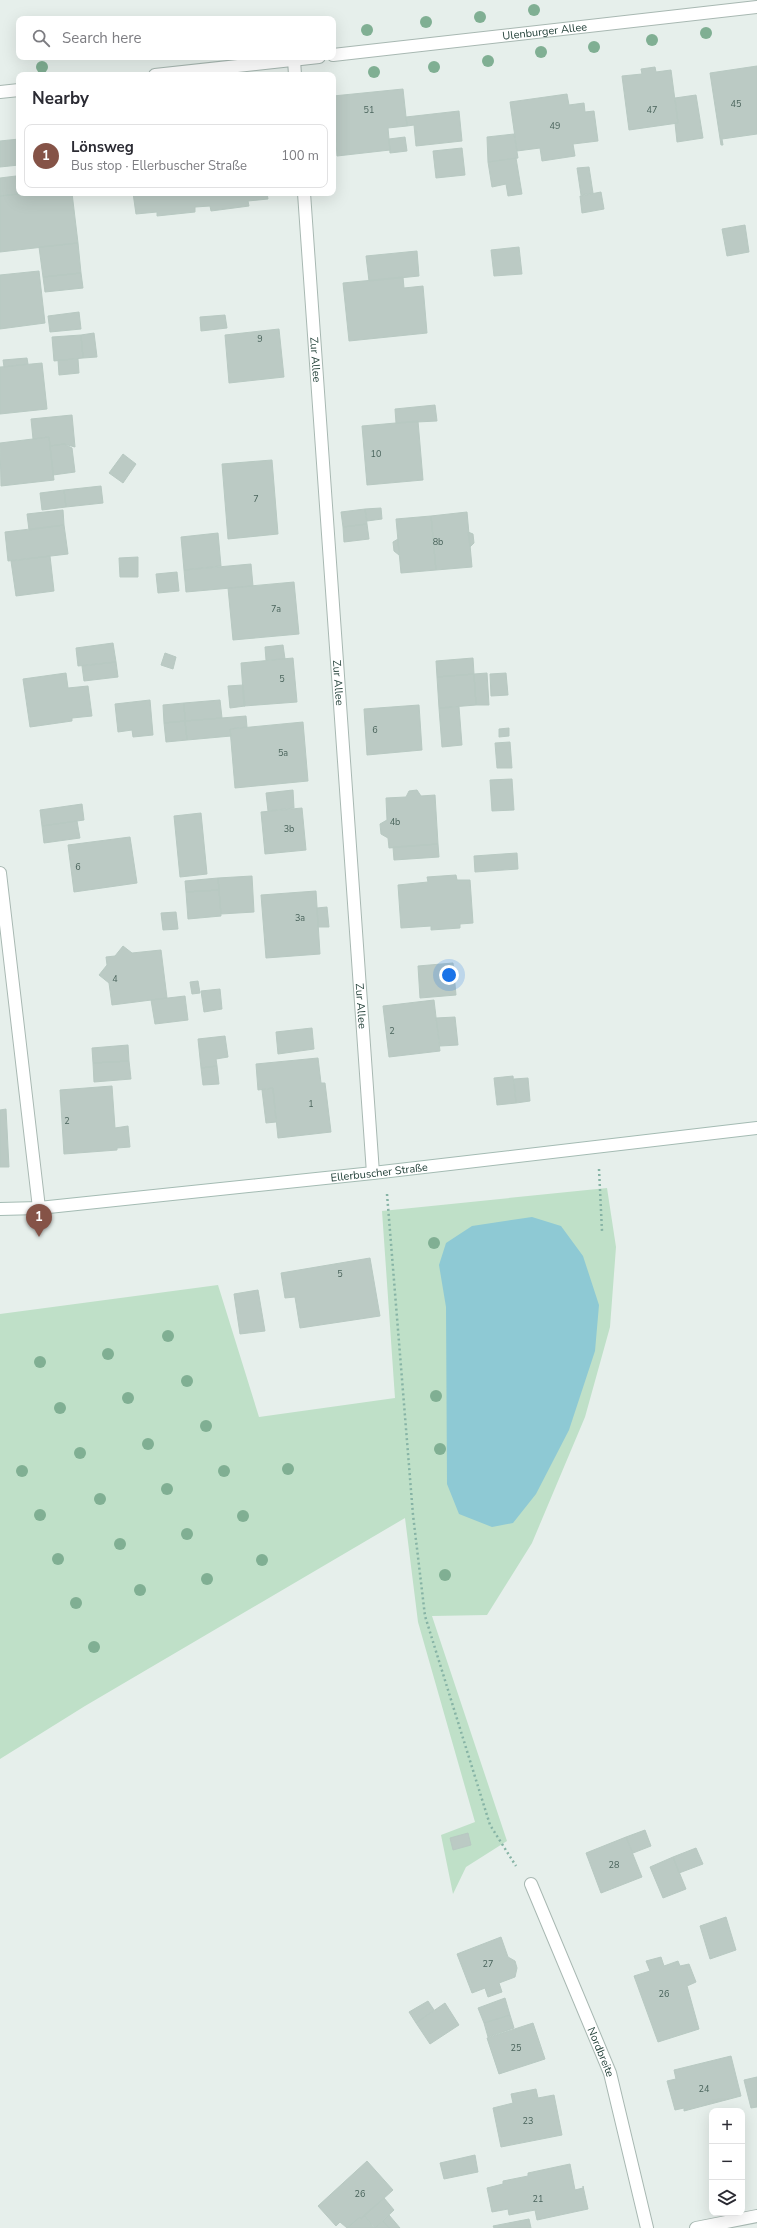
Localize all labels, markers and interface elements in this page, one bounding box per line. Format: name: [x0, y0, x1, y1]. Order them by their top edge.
search box: [16, 16, 336, 60]
street label: Ulenburger Allee: [502, 19, 588, 43]
icon: search: [30, 27, 52, 49]
text: Search here: [62, 28, 142, 48]
text: Nearby: [32, 87, 89, 110]
house number: 45: [731, 98, 741, 110]
house number: 51: [364, 104, 374, 116]
house number: 47: [647, 104, 657, 116]
house number: 49: [550, 120, 560, 132]
text: Lönsweg: [71, 137, 134, 157]
text: 1: [42, 147, 50, 165]
text: 100 m: [281, 147, 319, 165]
text: Bus stop · Ellerbuscher Straße: [71, 157, 247, 175]
house number: 9: [257, 333, 263, 345]
street label: Zur Allee: [307, 336, 325, 383]
house number: 10: [371, 448, 381, 460]
house number: 7: [253, 493, 259, 505]
house number: 8b: [433, 536, 443, 548]
house number: 7a: [271, 603, 281, 615]
street label: Zur Allee: [329, 660, 348, 706]
house number: 5: [279, 673, 285, 685]
house number: 6: [372, 724, 378, 736]
house number: 5a: [278, 747, 288, 759]
house number: 4b: [390, 816, 400, 828]
house number: 3b: [284, 823, 294, 835]
house number: 6: [75, 861, 81, 873]
house number: 3a: [295, 912, 305, 924]
your location: [439, 965, 459, 985]
house number: 4: [112, 973, 118, 985]
street label: Zur Allee: [352, 983, 370, 1029]
house number: 2: [389, 1025, 395, 1037]
house number: 1: [308, 1098, 314, 1110]
house number: 2: [64, 1115, 70, 1127]
street label: Ellerbuscher Straße: [330, 1159, 429, 1185]
pin: 1: [26, 1204, 52, 1237]
house number: 5: [337, 1268, 343, 1280]
house number: 28: [609, 1859, 619, 1871]
house number: 27: [483, 1958, 493, 1970]
house number: 26: [659, 1988, 669, 2000]
street label: Nordbreite: [584, 2025, 618, 2078]
house number: 25: [511, 2042, 521, 2054]
house number: 24: [699, 2083, 710, 2095]
map controls: [709, 2108, 745, 2216]
button: +: [709, 2108, 745, 2144]
house number: 23: [523, 2115, 533, 2127]
button: −: [709, 2144, 745, 2180]
button: layers: [709, 2180, 745, 2216]
house number: 26: [355, 2188, 365, 2200]
house number: 21: [533, 2193, 543, 2205]

